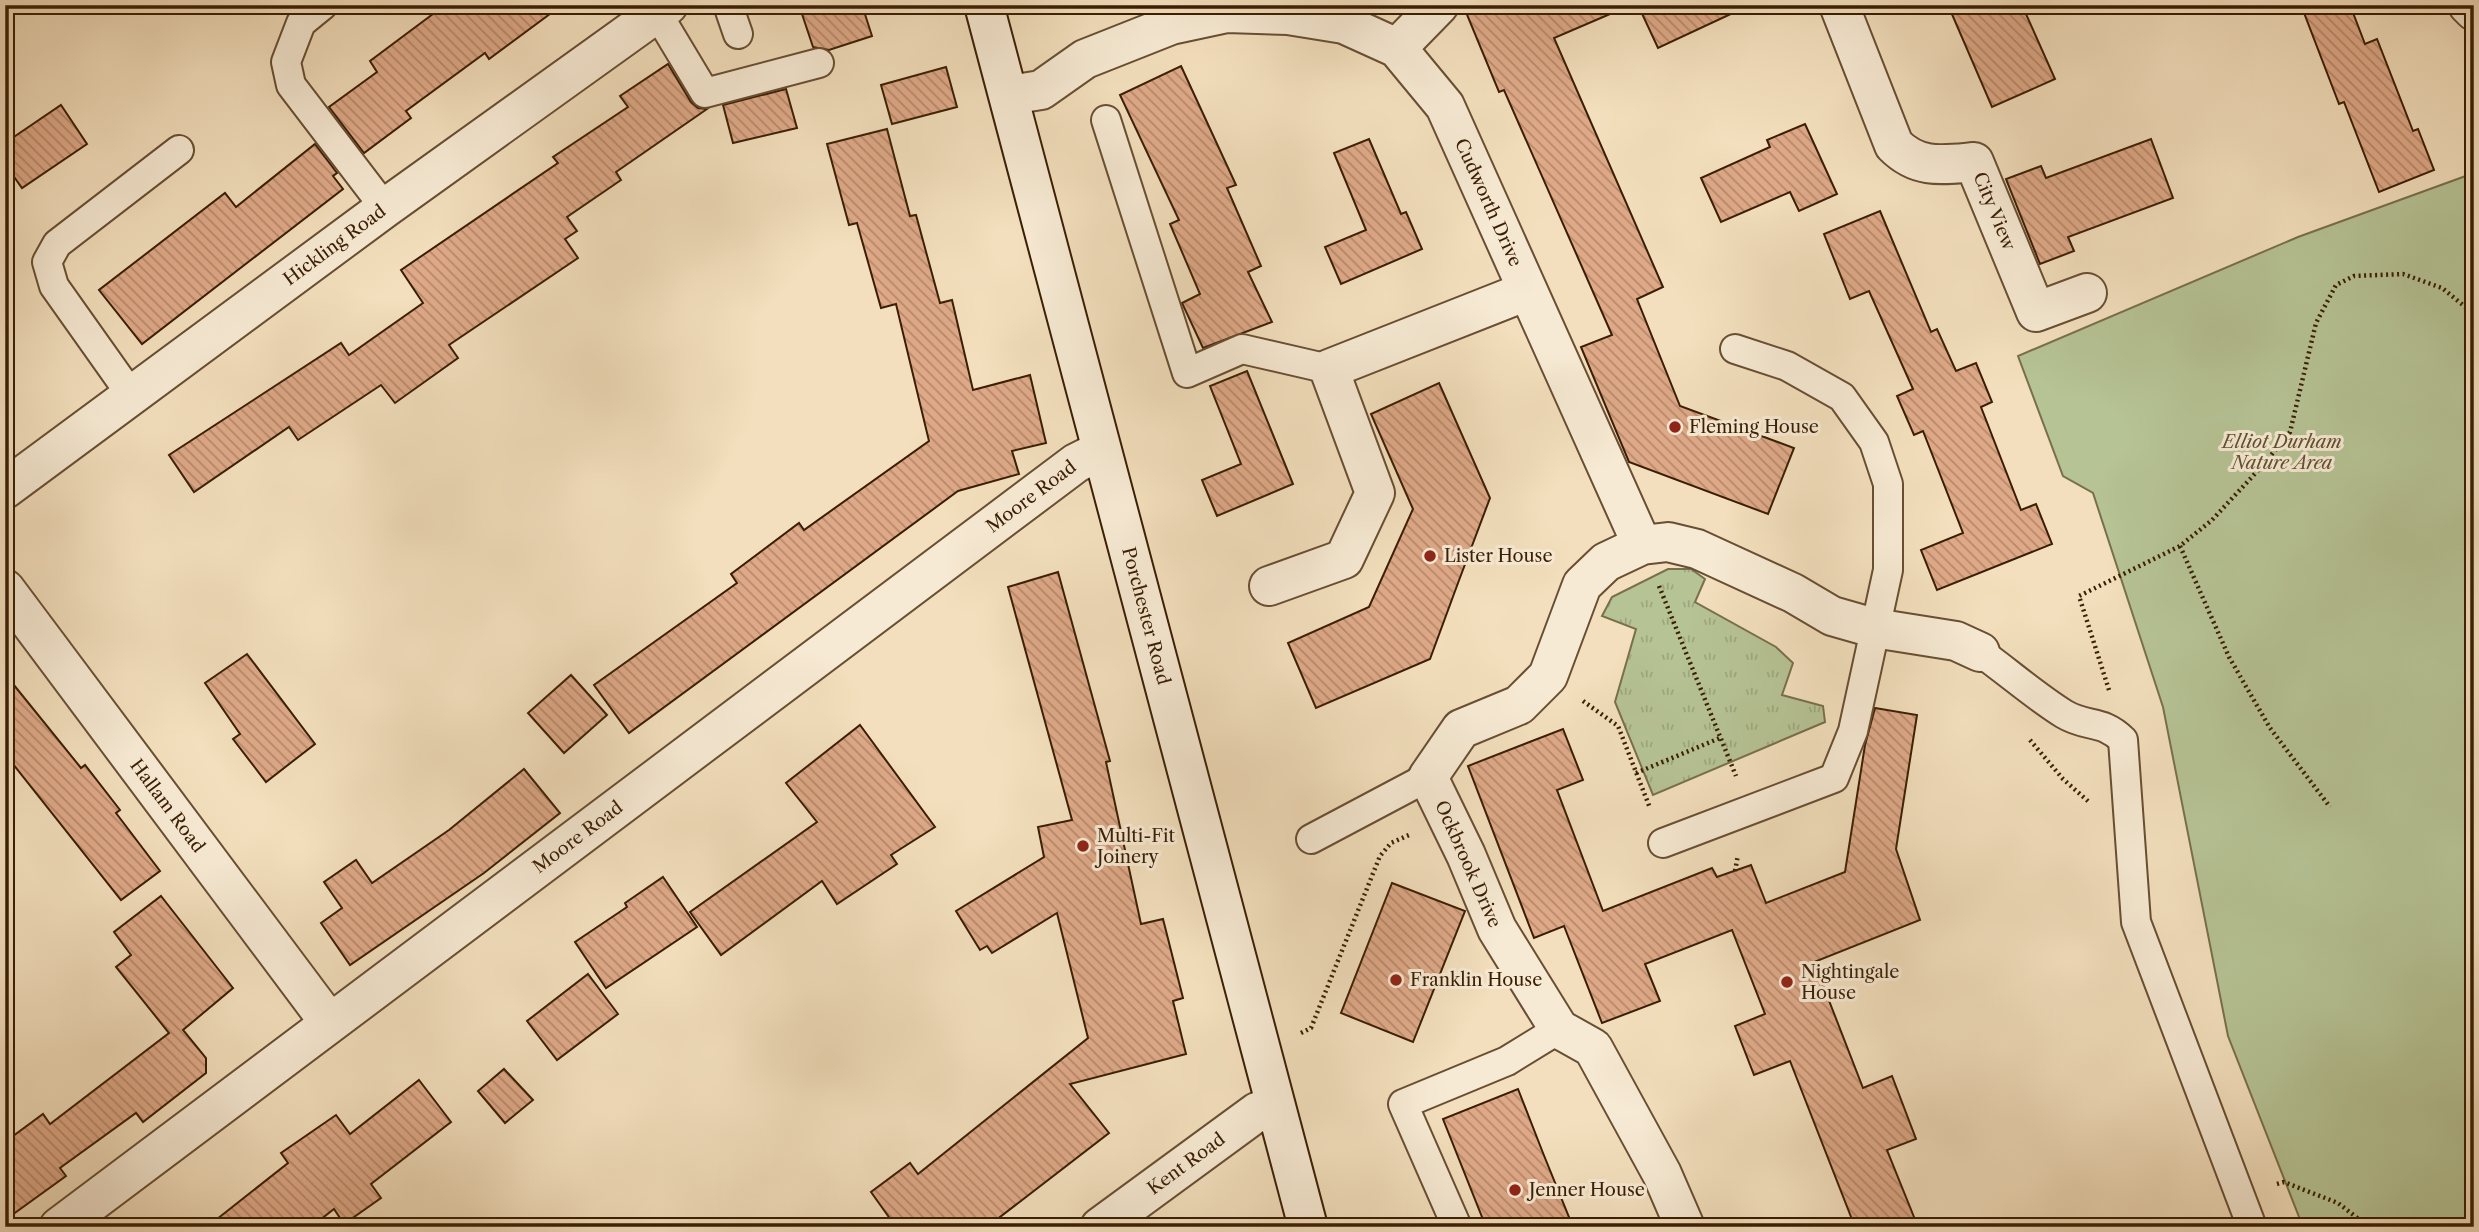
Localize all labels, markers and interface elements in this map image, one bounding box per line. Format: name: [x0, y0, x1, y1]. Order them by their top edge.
street label: Cudworth Drive: [1450, 135, 1527, 270]
street label: City View: [1968, 169, 2021, 255]
street label: Hickling Road: [279, 200, 390, 290]
place label: Fleming House: [1689, 416, 1819, 438]
marker: Fleming House: [1667, 419, 1683, 435]
park label: Elliot Durham Nature Area: [2220, 431, 2342, 474]
street label: Moore Road: [982, 456, 1080, 537]
street label: Porchester Road: [1117, 545, 1175, 687]
place label: Lister House: [1444, 545, 1553, 567]
marker: Lister House: [1422, 548, 1438, 564]
street label: Hallam Road: [125, 755, 209, 857]
street label: Moore Road: [529, 796, 627, 878]
street label: Ockbrook Drive: [1430, 797, 1506, 931]
place label: Multi-Fit Joinery: [1094, 825, 1175, 868]
marker: Multi-Fit Joinery: [1075, 838, 1091, 854]
place label: Nightingale House: [1801, 961, 1899, 1004]
place label: Franklin House: [1410, 969, 1542, 991]
marker: Franklin House: [1388, 972, 1404, 988]
marker: Nightingale House: [1779, 974, 1795, 990]
street label: Kent Road: [1143, 1128, 1229, 1199]
place label: Jenner House: [1526, 1179, 1645, 1201]
marker: Jenner House: [1507, 1182, 1523, 1198]

